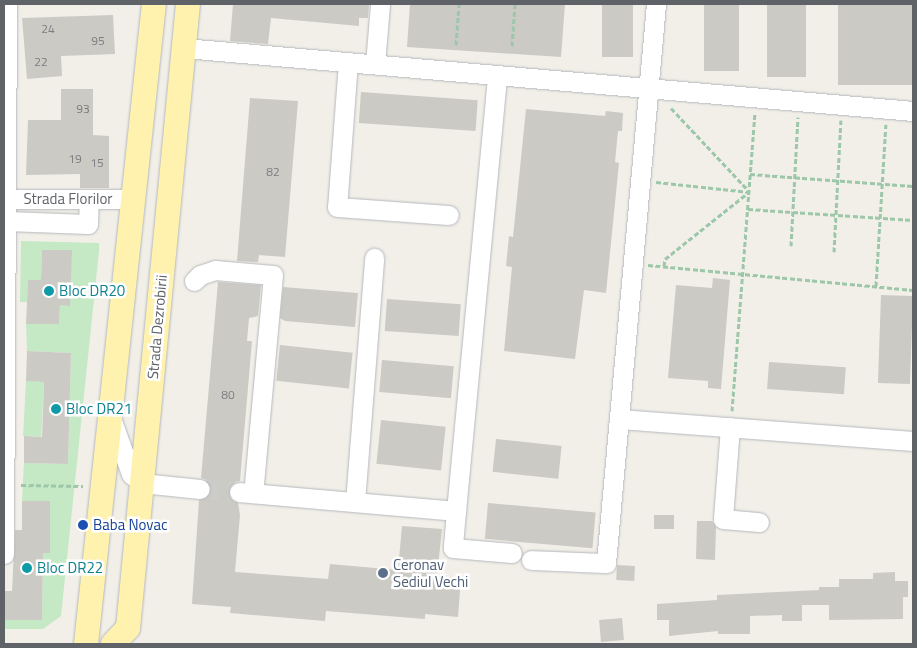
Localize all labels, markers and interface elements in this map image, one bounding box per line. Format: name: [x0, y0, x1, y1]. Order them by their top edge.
house number: 24: [41, 22, 55, 36]
house number: 95: [91, 34, 105, 48]
house number: 22: [34, 55, 48, 69]
house number: 93: [76, 102, 90, 116]
house number: 19: [68, 152, 82, 166]
house number: 15: [90, 156, 104, 170]
house number: 82: [266, 165, 280, 179]
street label: Strada Florilor: [23, 190, 113, 208]
street label: Strada Dezrobirii: [143, 274, 171, 380]
place label: Bloc DR20: [59, 282, 125, 300]
marker: Bloc DR20: [43, 285, 55, 297]
house number: 80: [221, 388, 235, 402]
place label: Bloc DR21: [66, 400, 132, 418]
marker: Bloc DR21: [50, 403, 62, 415]
place label: Baba Novac: [93, 516, 167, 534]
marker: Baba Novac: [77, 519, 89, 531]
place label: Ceronav Sediul Vechi: [393, 555, 468, 590]
place label: Bloc DR22: [37, 559, 103, 577]
marker: Bloc DR22: [21, 562, 33, 574]
marker: Ceronav Sediul Vechi: [377, 567, 389, 579]

